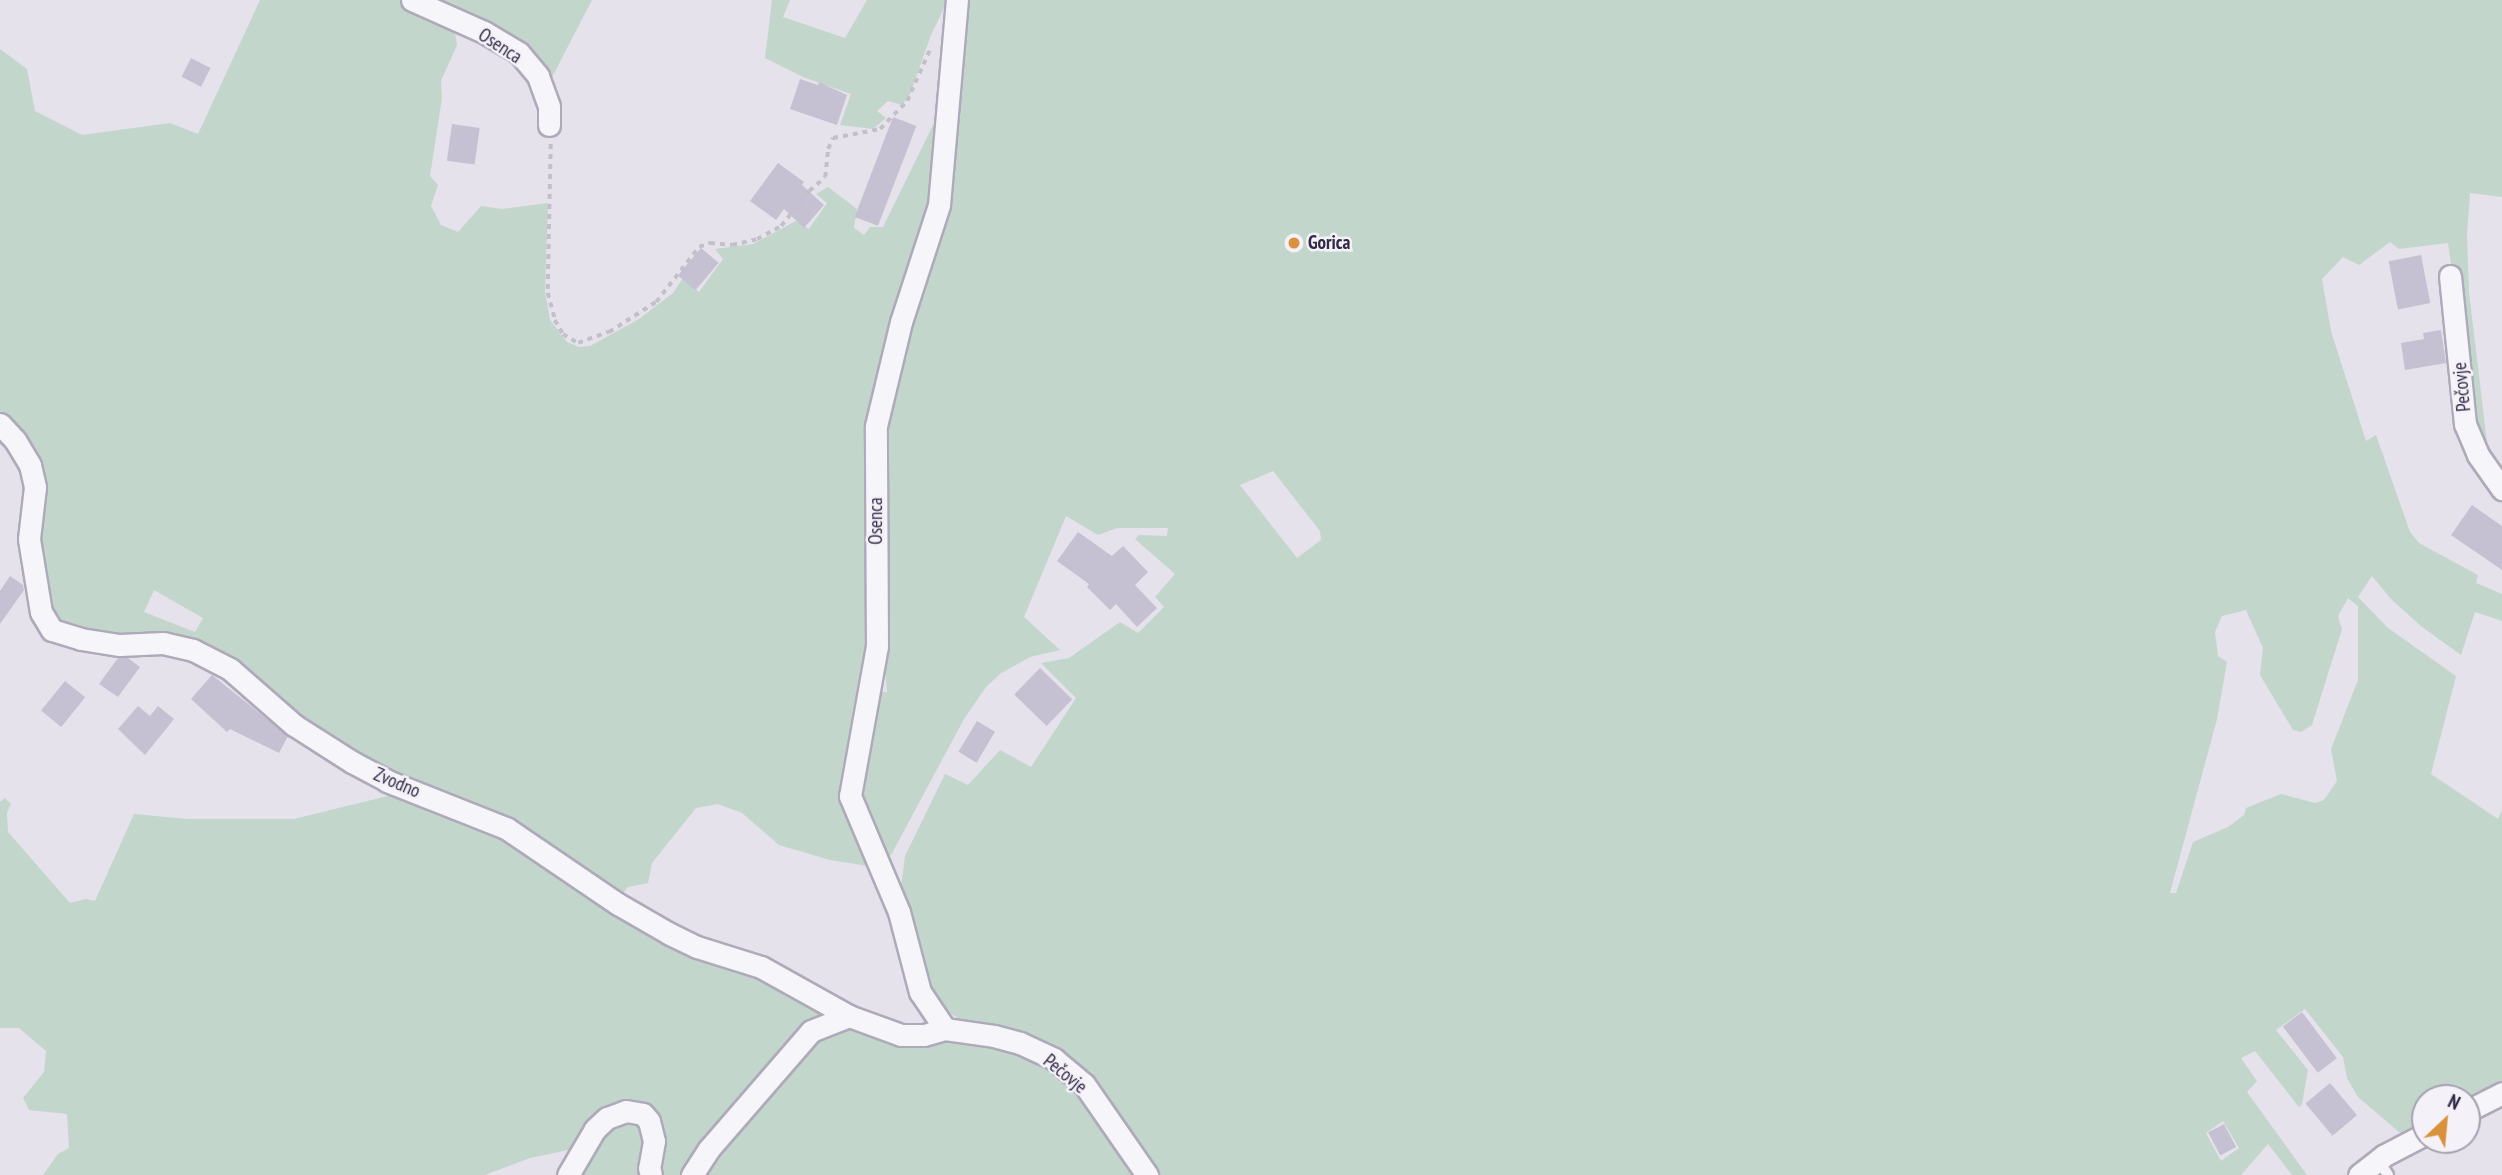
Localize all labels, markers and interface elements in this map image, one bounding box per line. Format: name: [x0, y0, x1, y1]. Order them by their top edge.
street label: Osenca: [474, 24, 526, 68]
place label: Gorica: [1308, 232, 1350, 254]
marker: Gorica: [1286, 235, 1302, 251]
street label: Pečovje: [2448, 361, 2476, 413]
street label: Osenca: [865, 497, 887, 545]
street label: Zvodno: [370, 763, 424, 803]
street label: Pečovje: [1039, 1050, 1091, 1098]
north arrow: [2411, 1084, 2481, 1154]
text: N: [2444, 1089, 2464, 1115]

